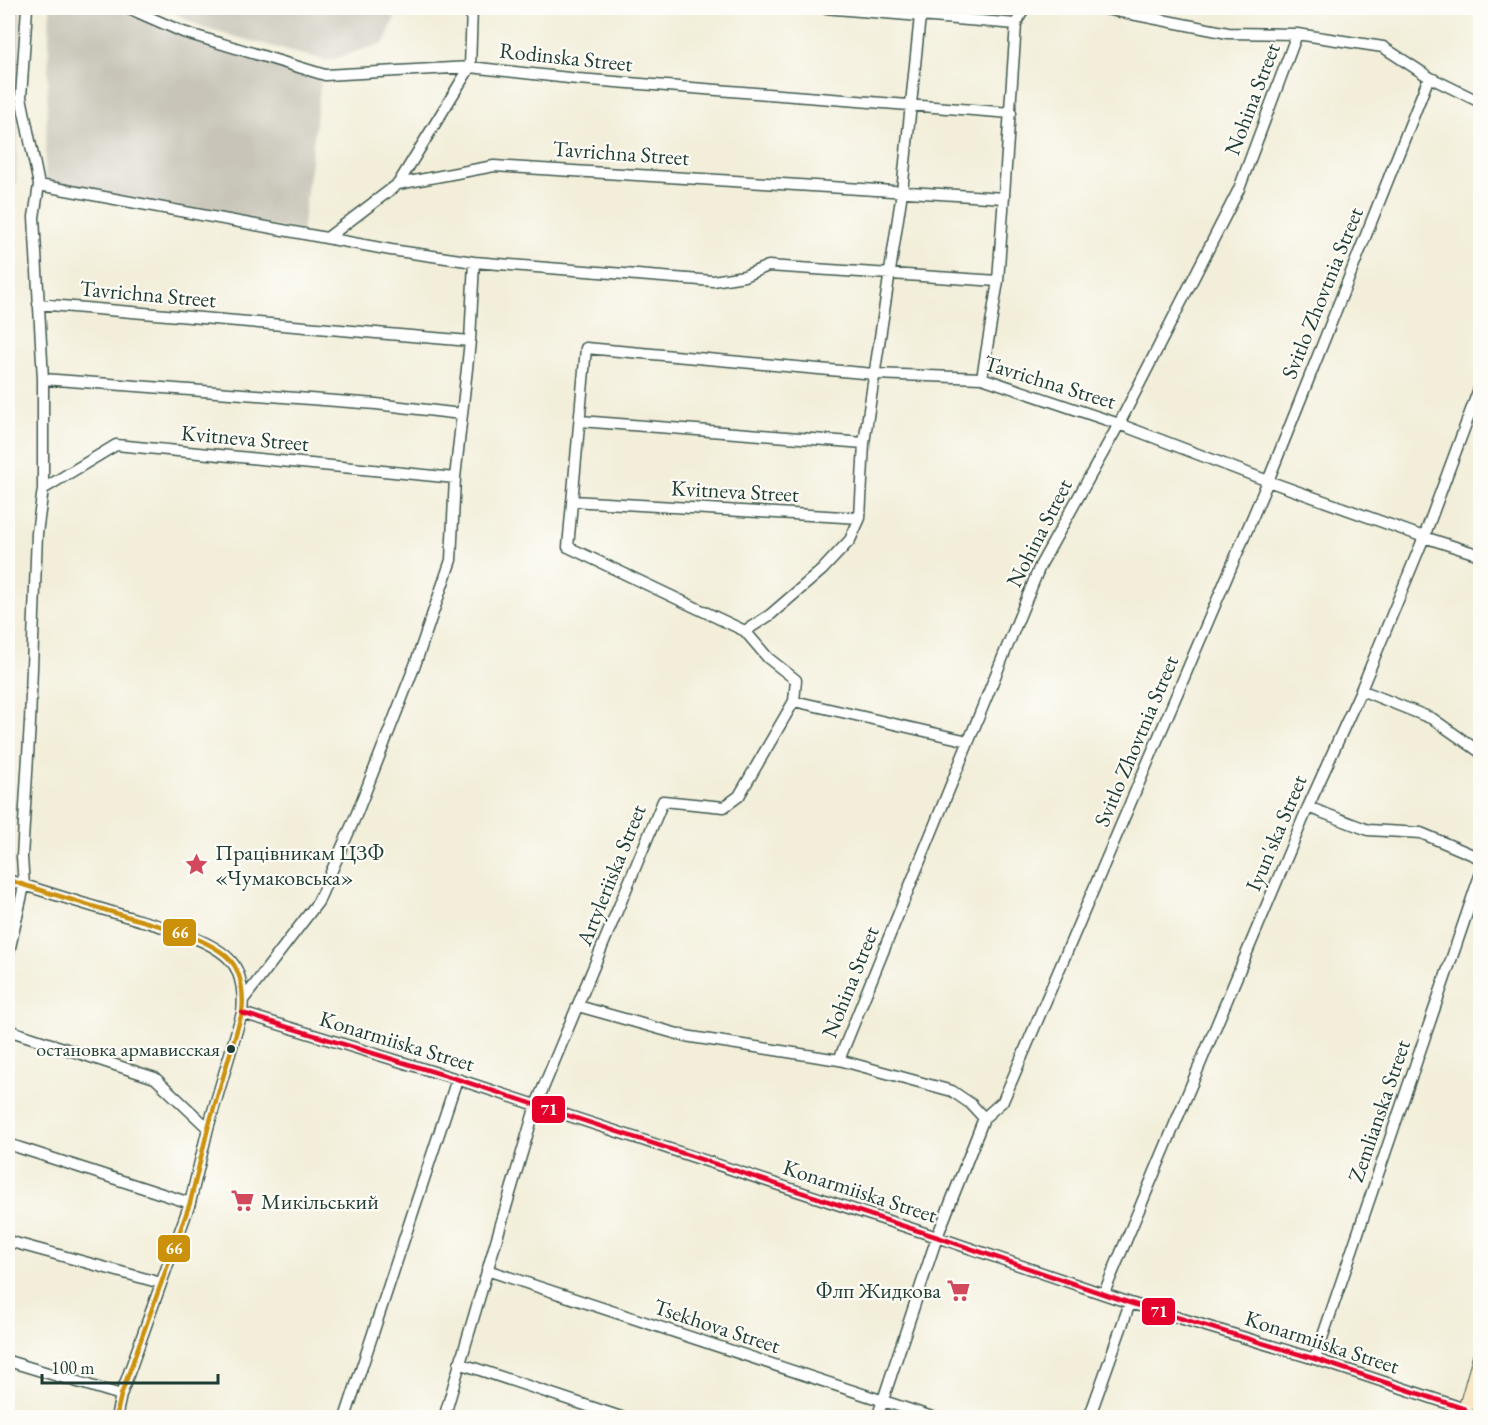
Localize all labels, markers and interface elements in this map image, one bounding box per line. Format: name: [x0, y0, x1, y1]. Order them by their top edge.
street label: Rodinska Street: [498, 36, 634, 78]
street label: Nohina Street: [1217, 39, 1287, 159]
street label: Tavrichna Street: [552, 134, 690, 172]
street label: Svitlo Zhovtnia Street: [1274, 203, 1370, 383]
street label: Tavrichna Street: [79, 274, 217, 314]
street label: Tavrichna Street: [980, 348, 1120, 416]
street label: Kvitneva Street: [180, 418, 310, 458]
street label: Kvitneva Street: [670, 473, 800, 509]
street label: Nohina Street: [999, 474, 1079, 592]
street label: Svitlo Zhovtnia Street: [1087, 651, 1185, 831]
street label: Iyun'ska Street: [1238, 770, 1314, 896]
street label: Artyleriiska Street: [569, 800, 653, 951]
place label: Працівникам ЦЗФ «Чумаковська»: [215, 838, 384, 892]
place icon: Працівникам ЦЗФ «Чумаковська»: [184, 852, 210, 878]
line badge: 66: [162, 918, 197, 947]
text: 66: [172, 922, 189, 943]
street label: Nohina Street: [814, 922, 886, 1042]
street label: Konarmiiska Street: [316, 1004, 478, 1078]
place label: остановка армависская: [36, 1036, 220, 1062]
street label: Zemlianska Street: [1341, 1036, 1417, 1186]
marker: остановка армависская: [225, 1043, 237, 1055]
line badge: 71: [531, 1095, 566, 1124]
text: 71: [541, 1099, 557, 1120]
street label: Konarmiiska Street: [779, 1152, 941, 1230]
place label: Микільський: [261, 1187, 379, 1216]
supermarket icon: Микільський: [230, 1188, 256, 1214]
line badge: 66: [157, 1234, 191, 1263]
text: 66: [166, 1238, 183, 1259]
place label: Флп Жидкова: [816, 1276, 941, 1305]
supermarket icon: Флп Жидкова: [946, 1277, 972, 1303]
street label: Tsekhova Street: [650, 1292, 784, 1360]
line badge: 71: [1141, 1297, 1176, 1326]
text: 71: [1151, 1301, 1167, 1322]
street label: Konarmiiska Street: [1241, 1303, 1403, 1381]
scale bar: [42, 1347, 218, 1385]
text: 100 m: [51, 1356, 95, 1379]

